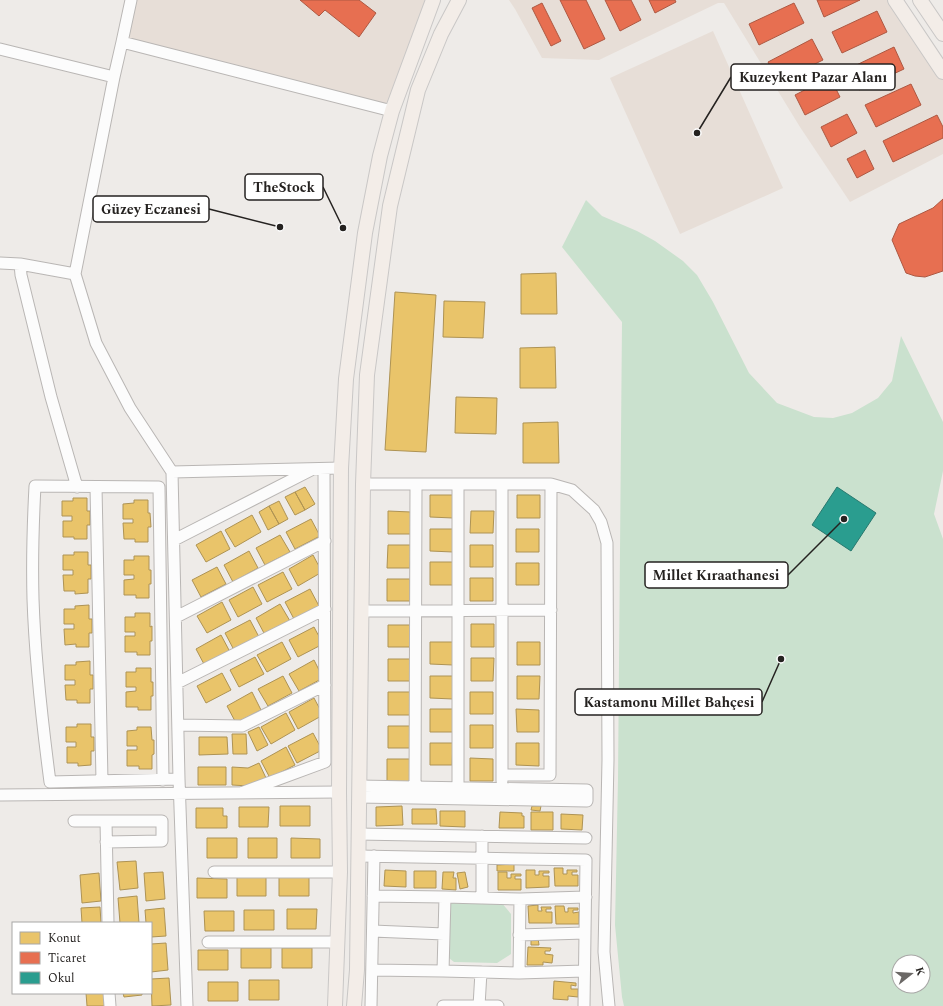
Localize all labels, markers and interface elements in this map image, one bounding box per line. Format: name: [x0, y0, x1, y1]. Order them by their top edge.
callout: Kuzeykent Pazar Alanı: [731, 64, 895, 90]
text: Kuzeykent Pazar Alanı: [739, 67, 887, 88]
callout: TheStock: [245, 174, 323, 200]
text: TheStock: [253, 177, 315, 198]
callout: Güzey Eczanesi: [93, 196, 209, 222]
text: Güzey Eczanesi: [101, 199, 201, 220]
callout: Millet Kıraathanesi: [645, 562, 788, 588]
text: Millet Kıraathanesi: [653, 565, 780, 586]
callout: Kastamonu Millet Bahçesi: [575, 689, 762, 715]
text: Kastamonu Millet Bahçesi: [583, 692, 755, 713]
legend: [12, 922, 152, 994]
text: Konut: [48, 929, 81, 948]
text: Ticaret: [48, 949, 86, 968]
north arrow: [891, 954, 931, 994]
text: K: [911, 965, 930, 978]
text: Okul: [48, 969, 75, 988]

